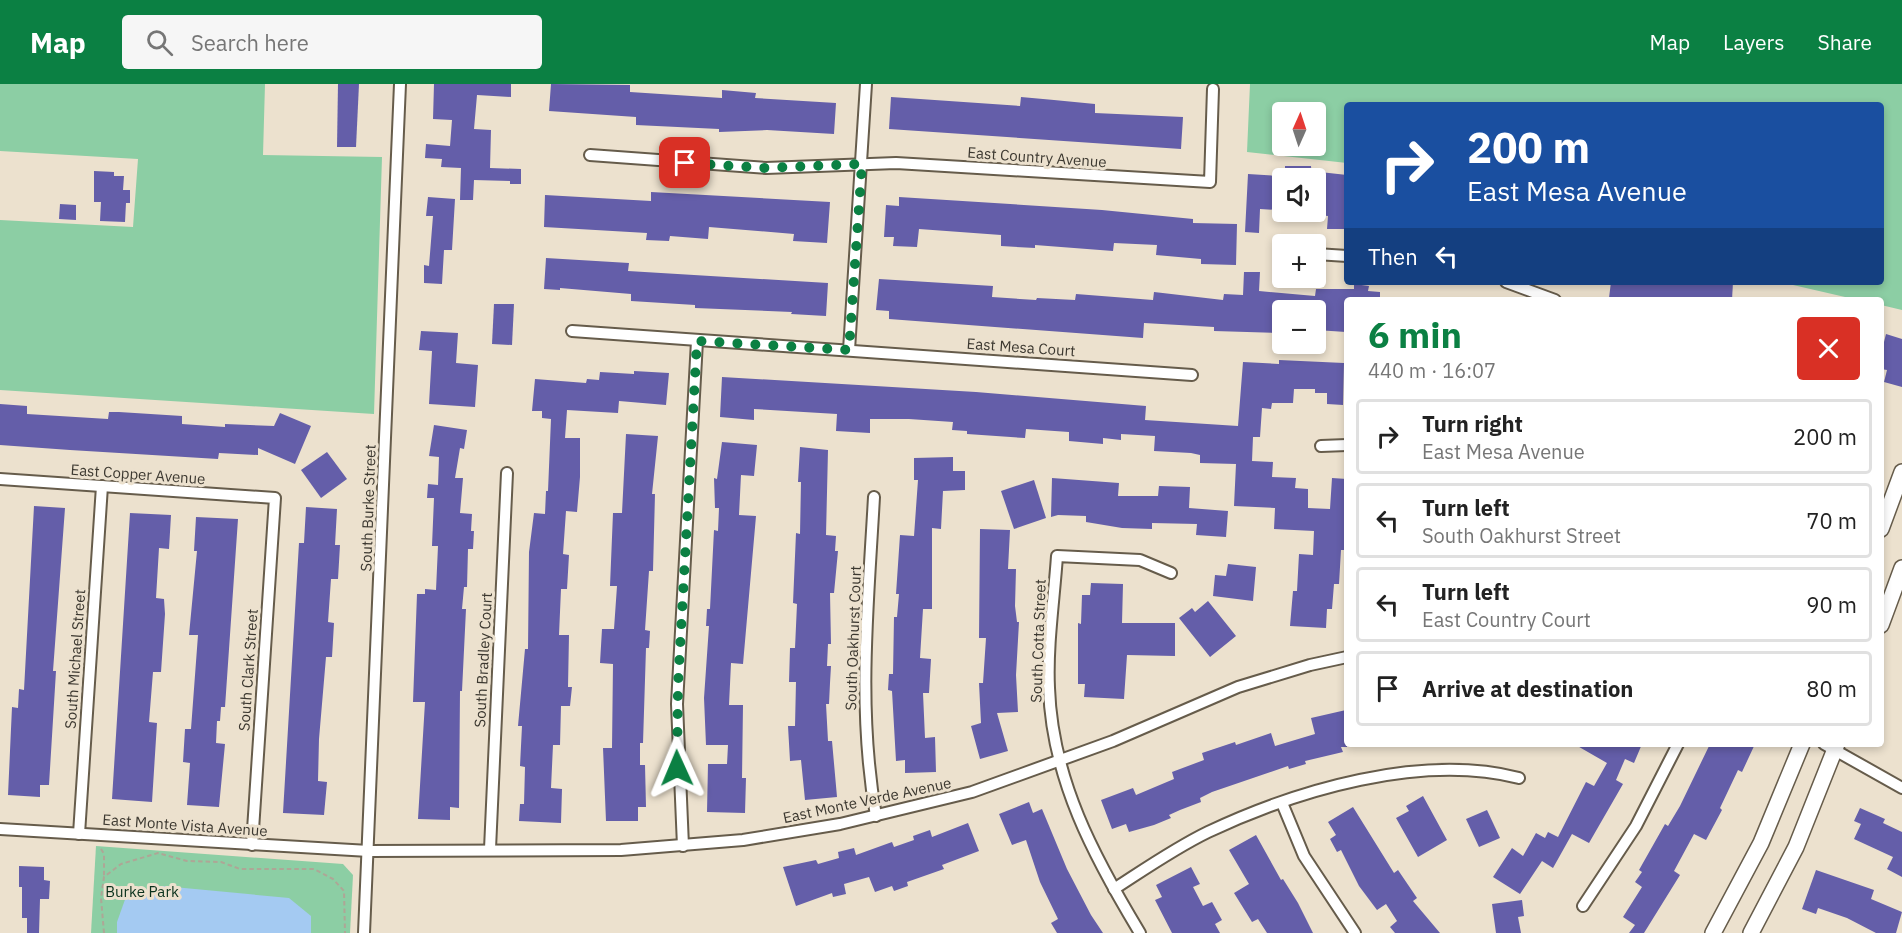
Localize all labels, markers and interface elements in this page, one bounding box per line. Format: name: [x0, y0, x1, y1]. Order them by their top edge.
search box: [122, 15, 542, 69]
text: Map: [30, 24, 86, 61]
icon: search: [143, 26, 176, 59]
text: Search here: [191, 28, 309, 57]
text: Map: [1650, 28, 1690, 56]
text: Layers: [1723, 28, 1785, 56]
text: Share: [1818, 28, 1872, 56]
north arrow: [1272, 102, 1326, 156]
map controls: [1272, 102, 1326, 354]
text: 200 m: [1467, 120, 1590, 175]
icon: right: [1368, 126, 1446, 204]
pin: [659, 137, 710, 188]
street label: East Country Avenue: [967, 143, 1107, 171]
icon: arrive: [668, 146, 701, 179]
button: sound: [1272, 168, 1326, 222]
text: East Mesa Avenue: [1467, 173, 1687, 208]
button: +: [1272, 234, 1326, 288]
icon: left: [1430, 240, 1463, 273]
text: Then: [1368, 242, 1418, 271]
button: −: [1272, 300, 1326, 354]
text: 6 min: [1368, 311, 1462, 358]
button: close: [1797, 317, 1860, 380]
street label: East Mesa Court: [966, 334, 1076, 360]
text: 440 m · 16:07: [1368, 357, 1496, 384]
text: Turn right: [1422, 409, 1523, 438]
icon: right: [1371, 420, 1404, 453]
text: 200 m: [1793, 422, 1857, 451]
text: East Mesa Avenue: [1422, 438, 1585, 465]
street label: South Burke Street: [356, 444, 380, 572]
street label: East Copper Avenue: [70, 460, 206, 488]
text: Turn left: [1422, 493, 1510, 522]
icon: left: [1371, 504, 1404, 537]
text: 70 m: [1806, 506, 1857, 535]
text: South Oakhurst Street: [1422, 522, 1621, 549]
street label: South Oakhurst Court: [841, 565, 865, 711]
text: Turn left: [1422, 577, 1510, 606]
street label: South Cotta Street: [1026, 579, 1050, 703]
icon: left: [1371, 588, 1404, 621]
street label: South Michael Street: [61, 589, 89, 729]
text: 90 m: [1806, 590, 1857, 619]
street label: South Bradley Court: [470, 592, 496, 728]
text: East Country Court: [1422, 606, 1591, 633]
street label: South Clark Street: [234, 608, 262, 732]
icon: arrive: [1371, 672, 1404, 705]
text: Arrive at destination: [1422, 674, 1633, 703]
text: 80 m: [1806, 674, 1857, 703]
position arrow: [645, 736, 709, 800]
street label: East Monte Verde Avenue: [781, 773, 953, 827]
street label: East Monte Vista Avenue: [102, 810, 268, 840]
park label: Burke Park: [105, 882, 179, 901]

